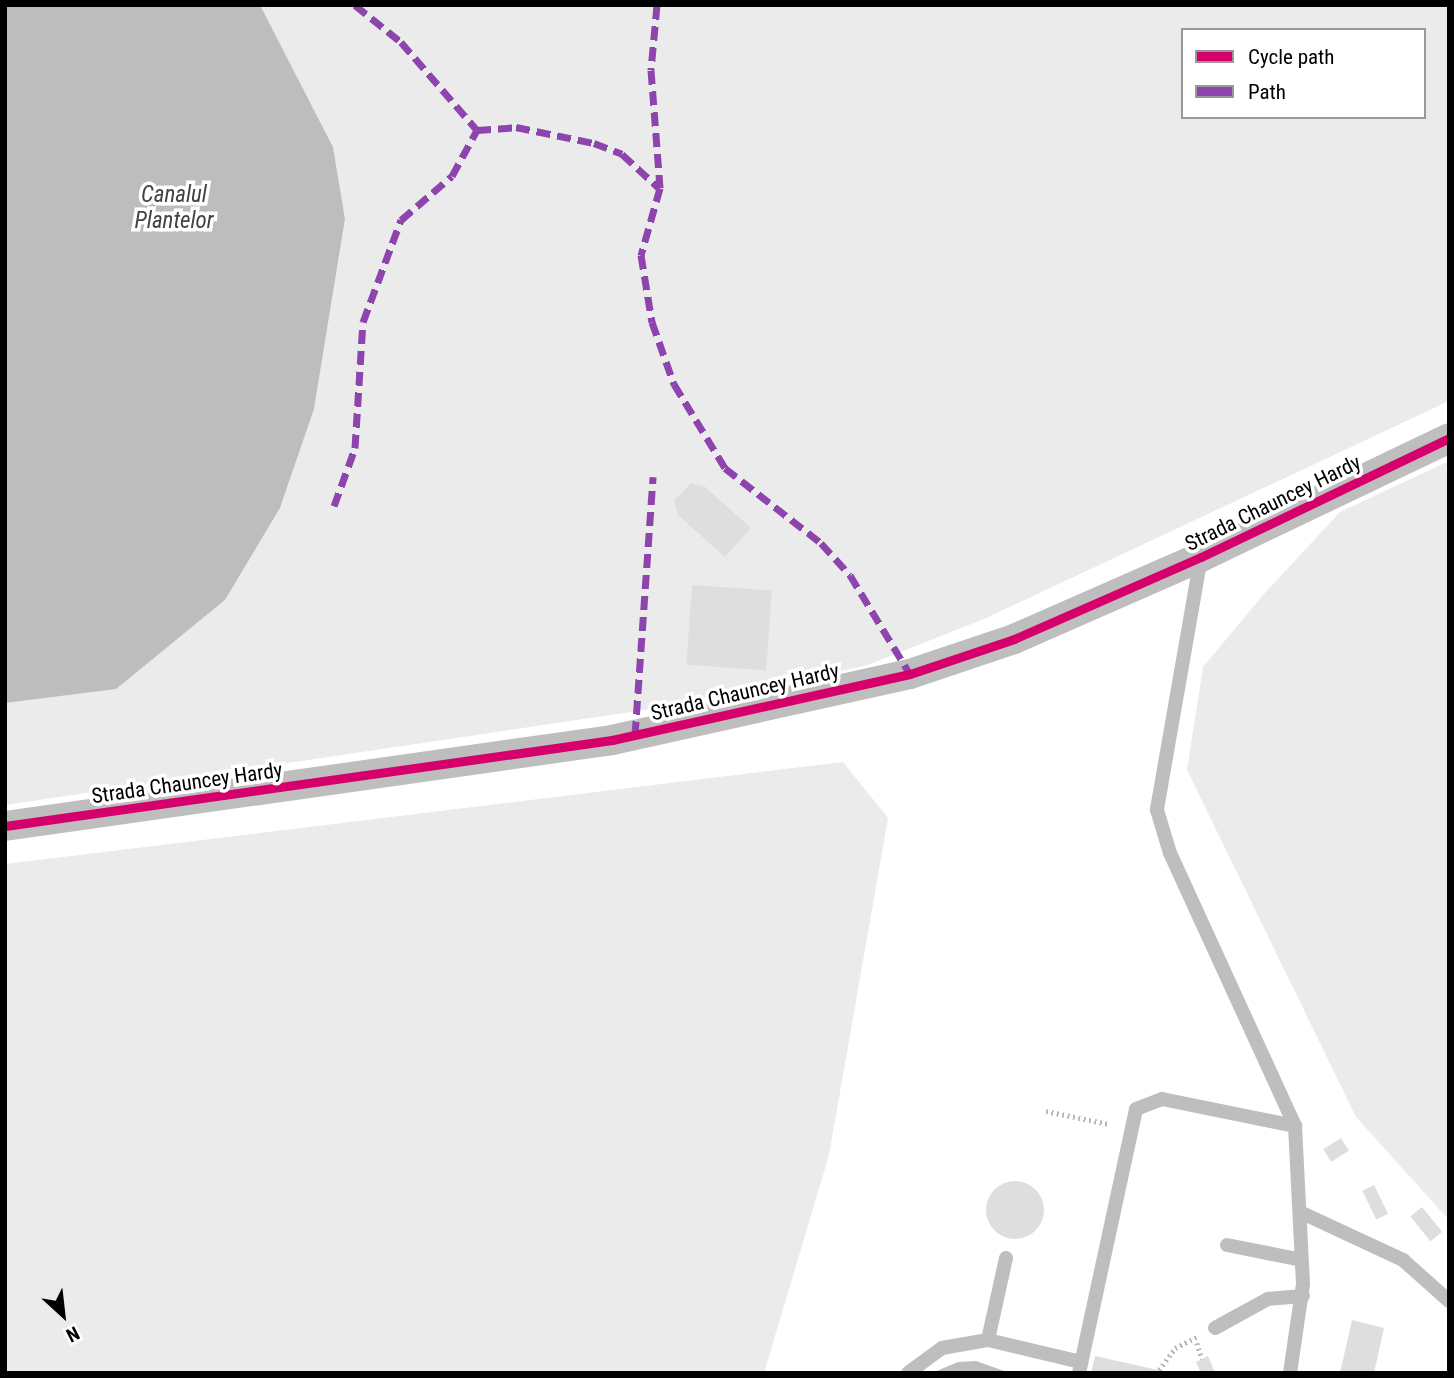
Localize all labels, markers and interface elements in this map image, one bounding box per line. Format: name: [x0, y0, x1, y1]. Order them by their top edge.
legend: [1181, 28, 1426, 119]
text: Cycle path: [1248, 45, 1334, 69]
text: Path: [1248, 80, 1286, 104]
water label: Canalul Plantelor: [134, 181, 214, 235]
street label: Strada Chauncey Hardy: [1181, 450, 1365, 556]
street label: Strada Chauncey Hardy: [648, 658, 842, 726]
street label: Strada Chauncey Hardy: [90, 757, 284, 809]
north arrow: [28, 1280, 98, 1350]
text: N: [62, 1321, 83, 1347]

